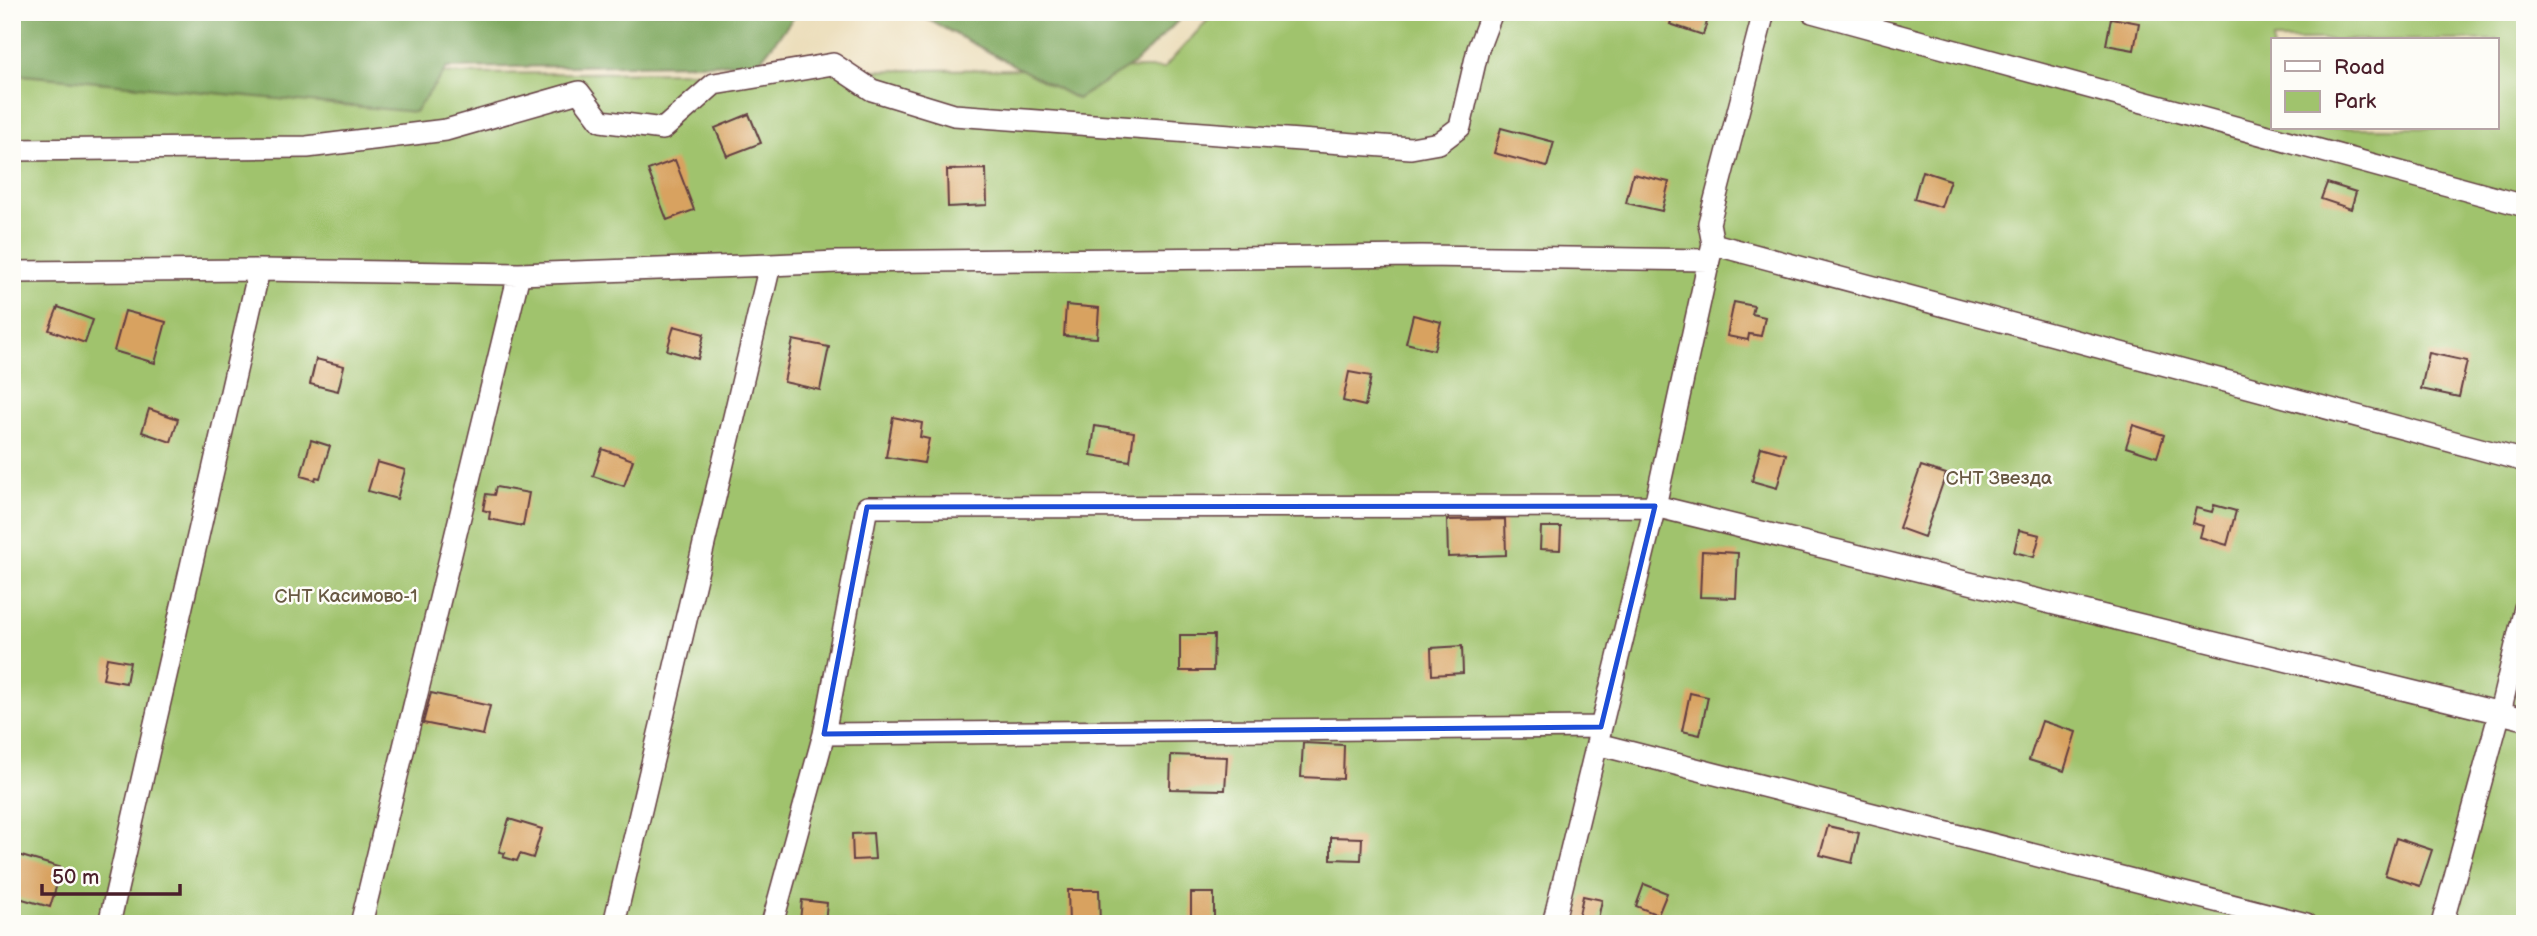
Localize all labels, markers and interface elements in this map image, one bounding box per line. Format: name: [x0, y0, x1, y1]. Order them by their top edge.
legend: [2271, 38, 2498, 130]
text: Road: [2334, 55, 2385, 80]
text: Park: [2334, 89, 2377, 114]
park label: СНТ Звезда: [1946, 467, 2052, 490]
park label: СНТ Касимово-1: [274, 585, 418, 608]
scale bar: [42, 852, 180, 896]
text: 50 m: [52, 865, 99, 890]

